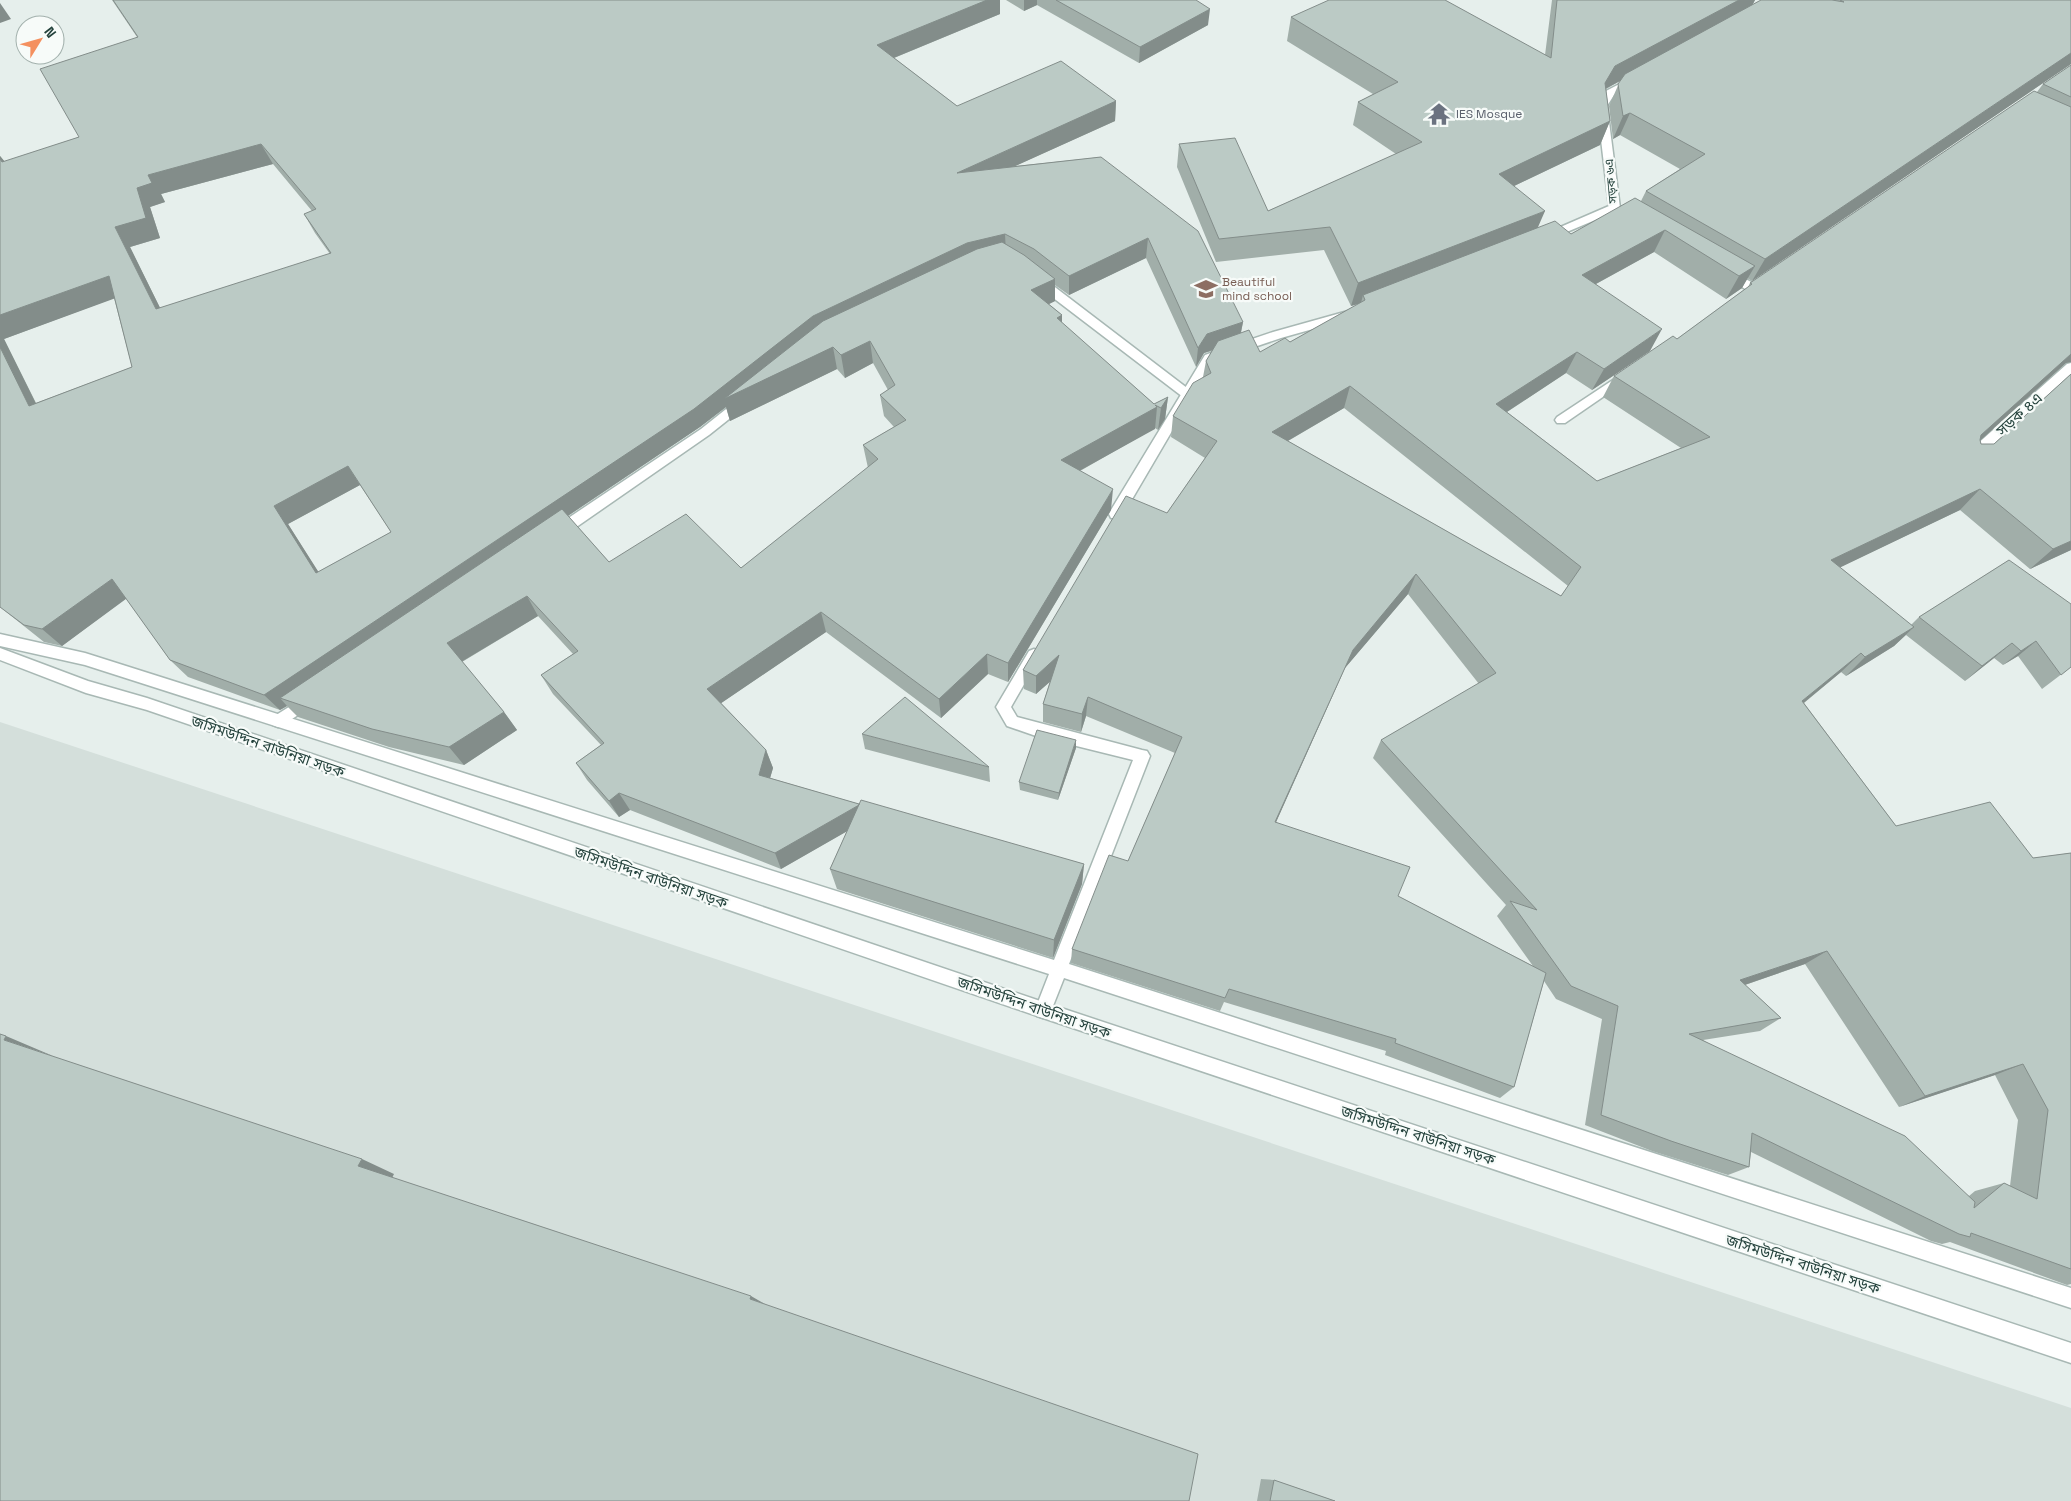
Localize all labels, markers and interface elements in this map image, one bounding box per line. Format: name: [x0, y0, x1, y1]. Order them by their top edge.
north arrow: [15, 15, 65, 65]
text: N: [40, 23, 60, 41]
temple icon: IES Mosque: [1426, 101, 1452, 127]
place label: IES Mosque: [1456, 106, 1522, 122]
street label: সড়ক ৬এ: [1601, 158, 1621, 205]
place label: Beautiful mind school: [1222, 274, 1292, 304]
school or university icon: Beautiful mind school: [1193, 276, 1219, 302]
street label: সড়ক ৪এ: [1991, 388, 2046, 440]
street label: জসিমউদ্দিন বাউনিয়া সড়ক: [188, 710, 348, 781]
street label: জসিমউদ্দিন বাউনিয়া সড়ক: [571, 841, 731, 912]
street label: জসিমউদ্দিন বাউনিয়া সড়ক: [954, 971, 1114, 1042]
street label: জসিমউদ্দিন বাউনিয়া সড়ক: [1338, 1101, 1498, 1169]
street label: জসিমউদ্দিন বাউনিয়া সড়ক: [1723, 1230, 1883, 1298]

